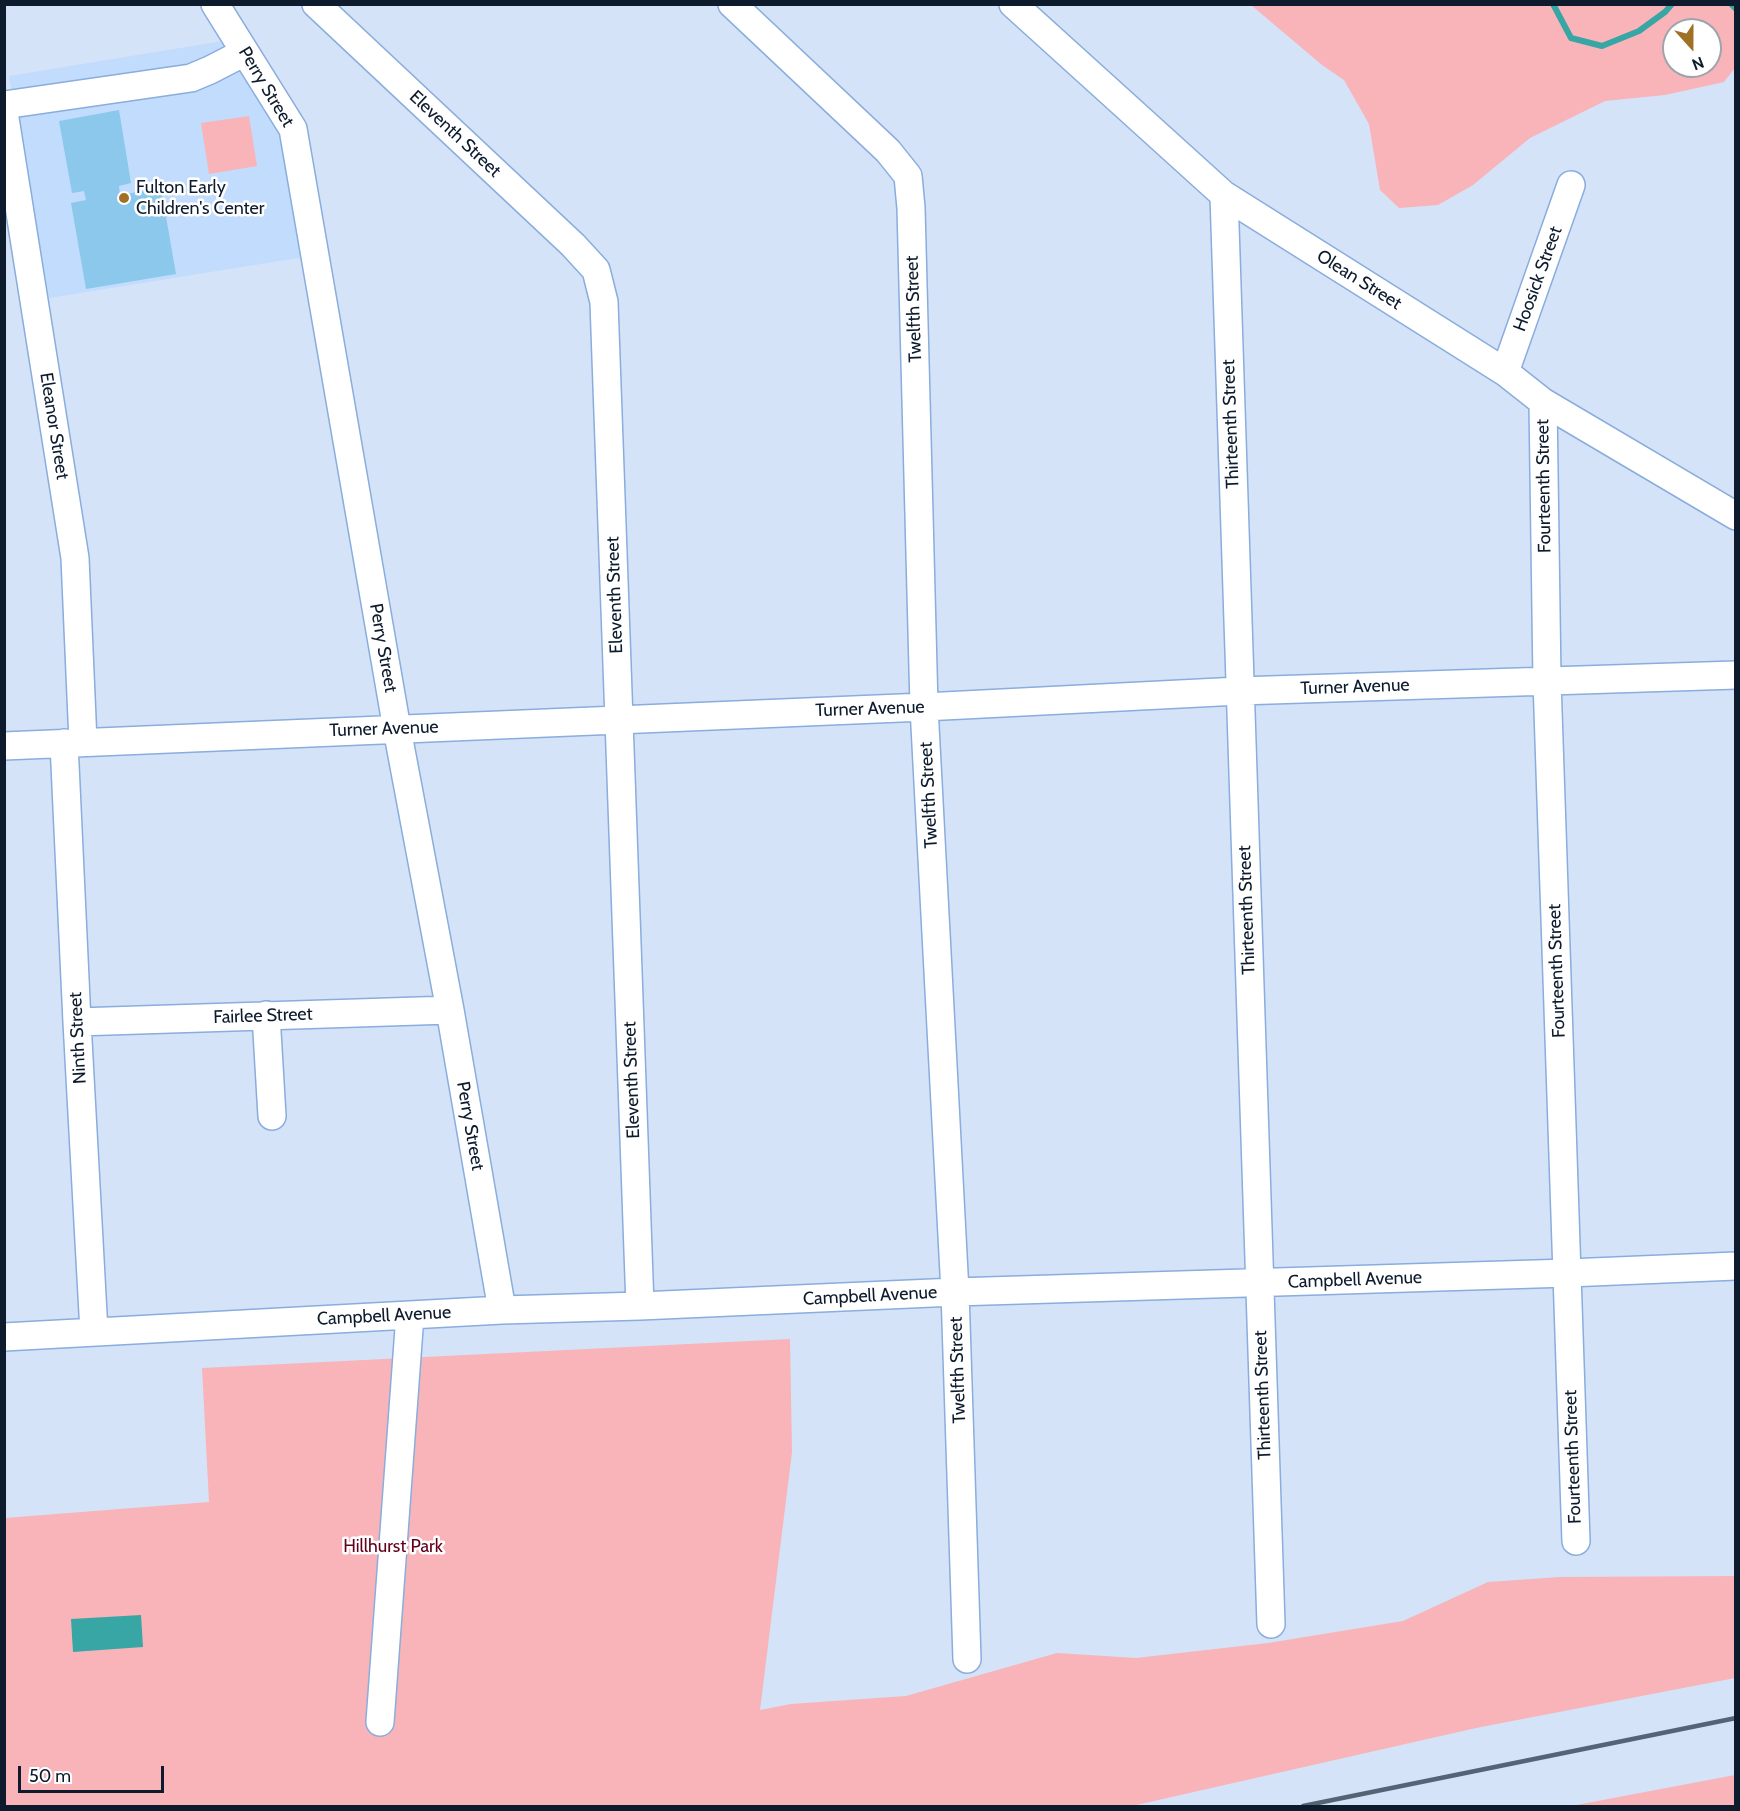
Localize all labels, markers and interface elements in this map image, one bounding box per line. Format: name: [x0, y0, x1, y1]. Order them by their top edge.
north arrow: [1662, 18, 1722, 78]
street label: Perry Street: [234, 43, 298, 131]
text: N: [1689, 53, 1707, 74]
street label: Eleventh Street: [405, 86, 505, 182]
place label: Fulton Early Children's Center: [136, 177, 264, 219]
marker: Fulton Early Children's Center: [117, 191, 131, 205]
street label: Hoosick Street: [1509, 224, 1567, 334]
street label: Olean Street: [1313, 245, 1405, 315]
street label: Twelfth Street: [901, 255, 927, 363]
street label: Thirteenth Street: [1218, 359, 1244, 489]
street label: Eleanor Street: [35, 371, 73, 481]
street label: Fourteenth Street: [1532, 419, 1556, 553]
street label: Eleventh Street: [602, 536, 628, 654]
street label: Perry Street: [365, 602, 401, 694]
street label: Turner Avenue: [1300, 674, 1410, 700]
street label: Turner Avenue: [815, 696, 925, 722]
street label: Turner Avenue: [329, 716, 439, 742]
street label: Twelfth Street: [915, 741, 943, 849]
street label: Thirteenth Street: [1234, 845, 1260, 975]
street label: Fourteenth Street: [1544, 904, 1570, 1038]
street label: Ninth Street: [65, 991, 91, 1085]
street label: Fairlee Street: [213, 1003, 313, 1029]
street label: Eleventh Street: [619, 1021, 645, 1139]
street label: Perry Street: [452, 1080, 488, 1172]
street label: Campbell Avenue: [1287, 1267, 1423, 1293]
street label: Campbell Avenue: [802, 1282, 938, 1310]
street label: Campbell Avenue: [316, 1302, 452, 1330]
street label: Twelfth Street: [945, 1316, 971, 1424]
street label: Thirteenth Street: [1250, 1330, 1276, 1460]
street label: Fourteenth Street: [1560, 1390, 1586, 1524]
park label: Hillhurst Park: [343, 1536, 443, 1558]
scale bar: [21, 1754, 166, 1792]
text: 50 m: [29, 1765, 71, 1787]

